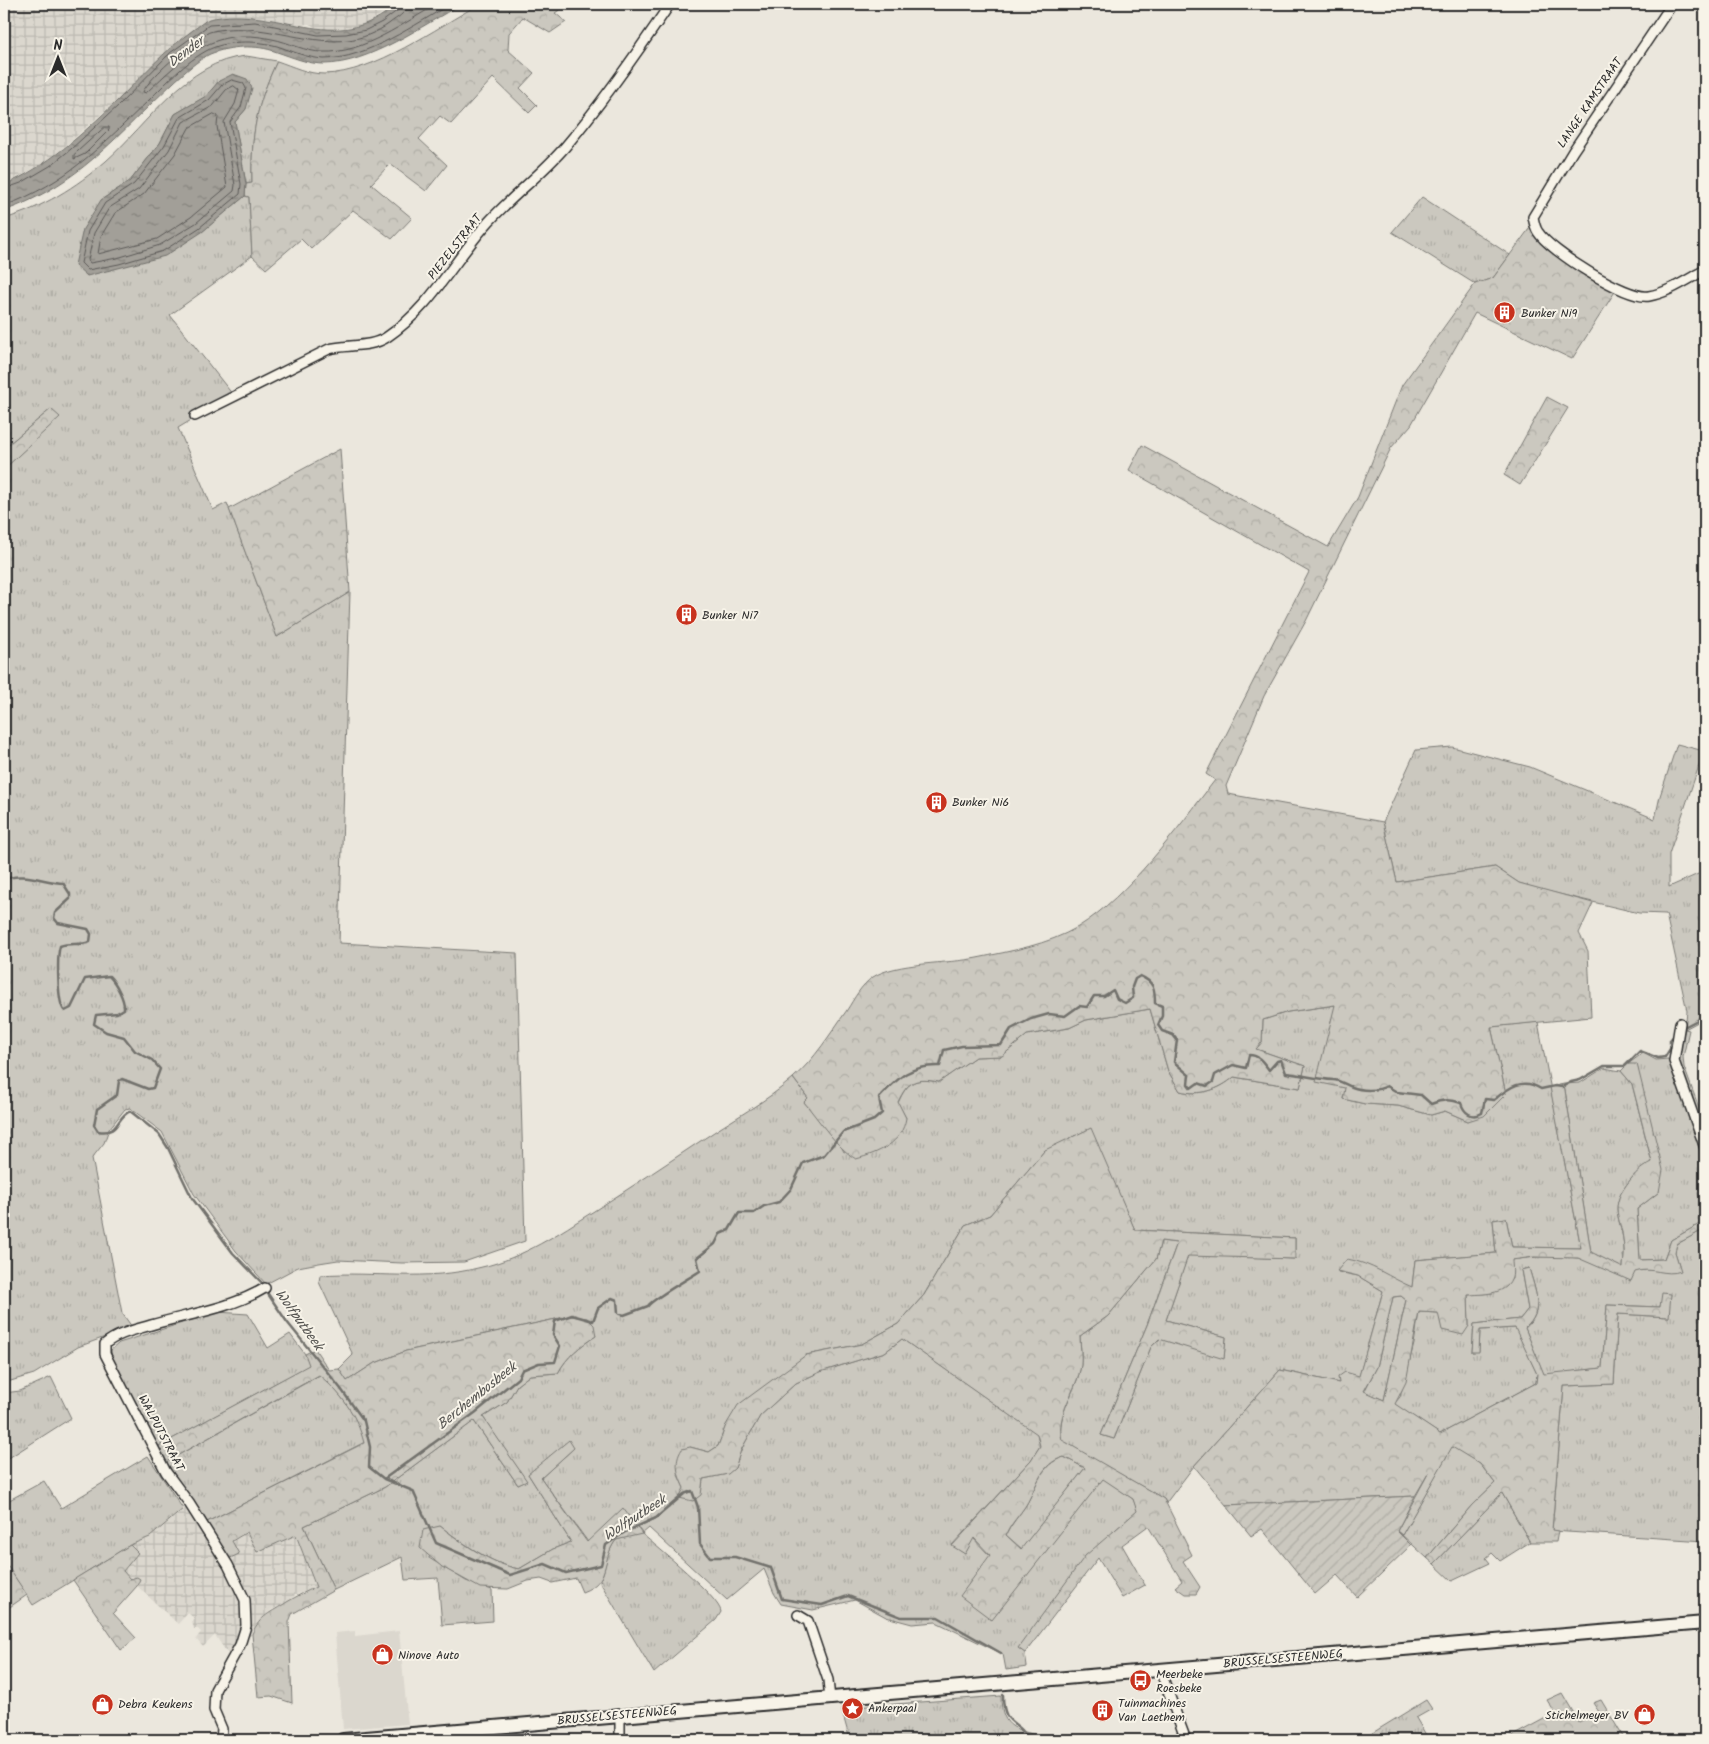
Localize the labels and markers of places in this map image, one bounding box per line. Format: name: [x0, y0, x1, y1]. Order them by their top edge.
building icon: Bunker Ni9: [1493, 301, 1517, 325]
place label: Bunker Ni9: [1521, 304, 1578, 323]
building icon: Bunker Ni7: [674, 603, 698, 627]
place label: Bunker Ni7: [702, 606, 759, 625]
building icon: Bunker Ni6: [924, 790, 948, 814]
place label: Bunker Ni6: [952, 793, 1009, 812]
shop icon: Ninove Auto: [370, 1643, 394, 1667]
place label: Ninove Auto: [398, 1646, 459, 1665]
place label: Meerbeke Roesbeke: [1156, 1665, 1204, 1698]
bus stop icon: Meerbeke Roesbeke: [1128, 1669, 1152, 1693]
shop icon: Debra Keukens: [90, 1692, 114, 1716]
place label: Tuinmachines Van Laethem: [1118, 1694, 1186, 1727]
place label: Debra Keukens: [118, 1695, 193, 1714]
place icon: Ankerpaal: [840, 1696, 864, 1720]
building icon: Tuinmachines Van Laethem: [1090, 1698, 1114, 1722]
place label: Ankerpaal: [868, 1699, 917, 1718]
shop icon: Stichelmeyer BV: [1632, 1703, 1656, 1727]
place label: Stichelmeyer BV: [1545, 1706, 1630, 1725]

